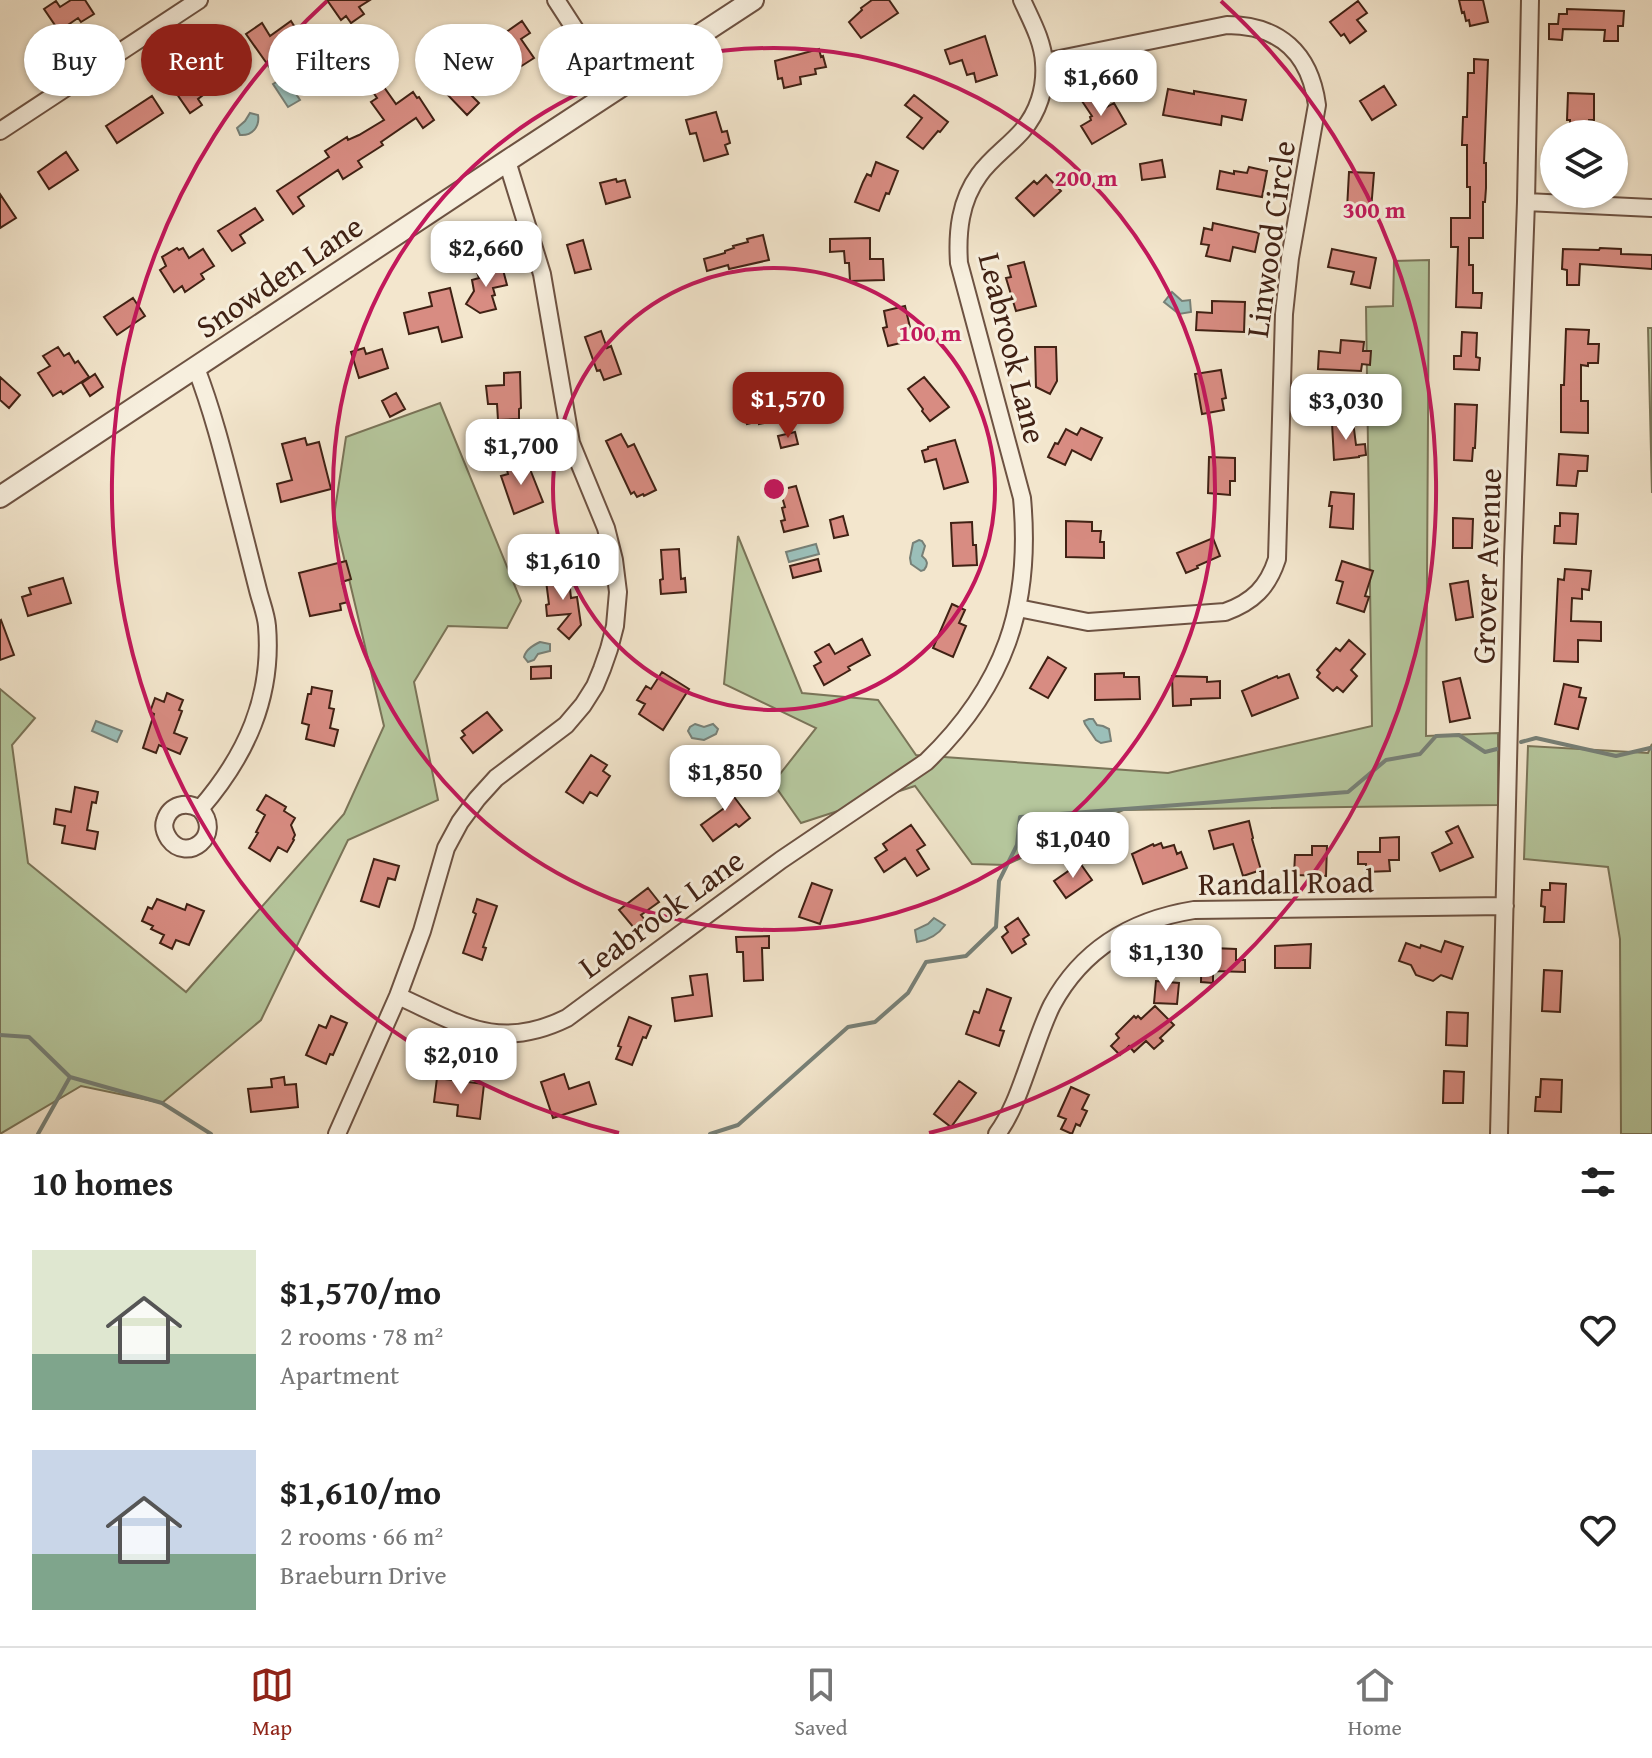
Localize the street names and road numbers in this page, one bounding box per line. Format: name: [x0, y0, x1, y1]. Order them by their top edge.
street label: Linwood Circle: [1233, 138, 1307, 340]
street label: Snowden Lane: [186, 203, 372, 349]
street label: Leabrook Lane: [967, 248, 1059, 448]
street label: Grover Avenue: [1459, 467, 1513, 665]
street label: Leabrook Lane: [568, 837, 754, 989]
street label: Randall Road: [1198, 857, 1374, 907]

